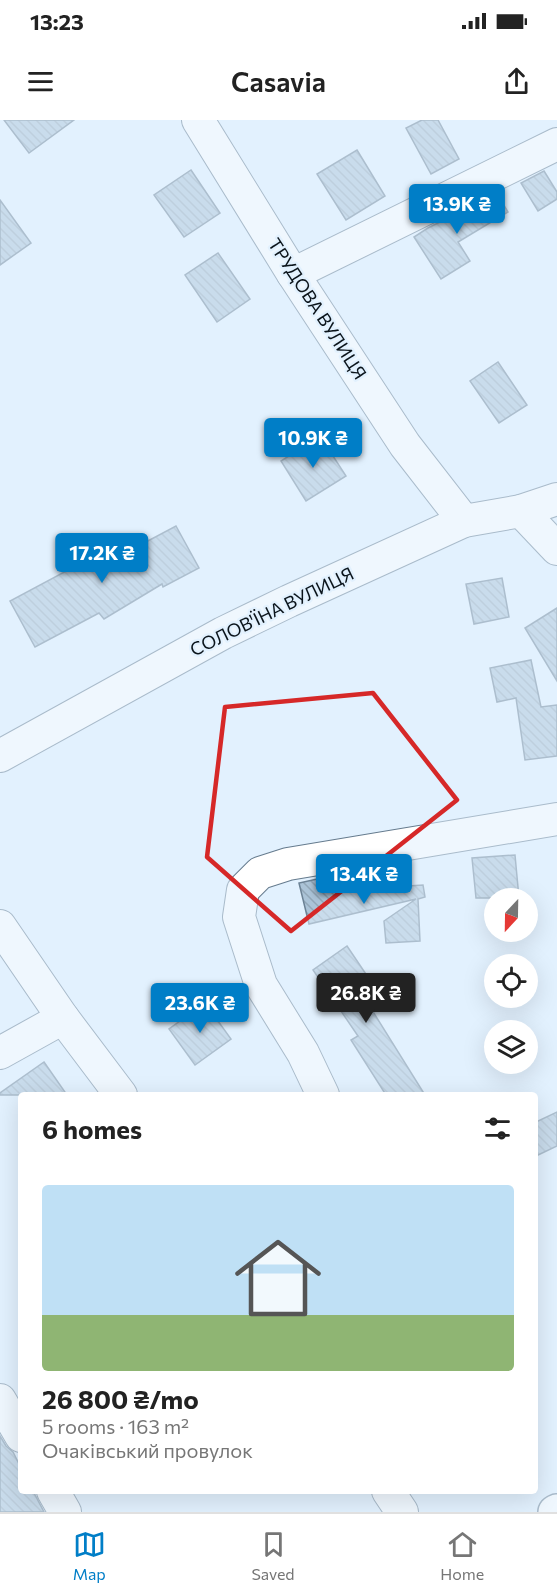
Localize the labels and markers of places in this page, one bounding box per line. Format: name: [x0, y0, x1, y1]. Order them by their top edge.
pin: 13.9K ₴: [402, 184, 512, 235]
pin: 10.9K ₴: [258, 418, 368, 469]
pin: 17.2K ₴: [47, 533, 157, 584]
pin: 13.4K ₴: [309, 854, 419, 905]
pin: 26.8K ₴: [311, 973, 421, 1024]
pin: 23.6K ₴: [145, 983, 255, 1034]

